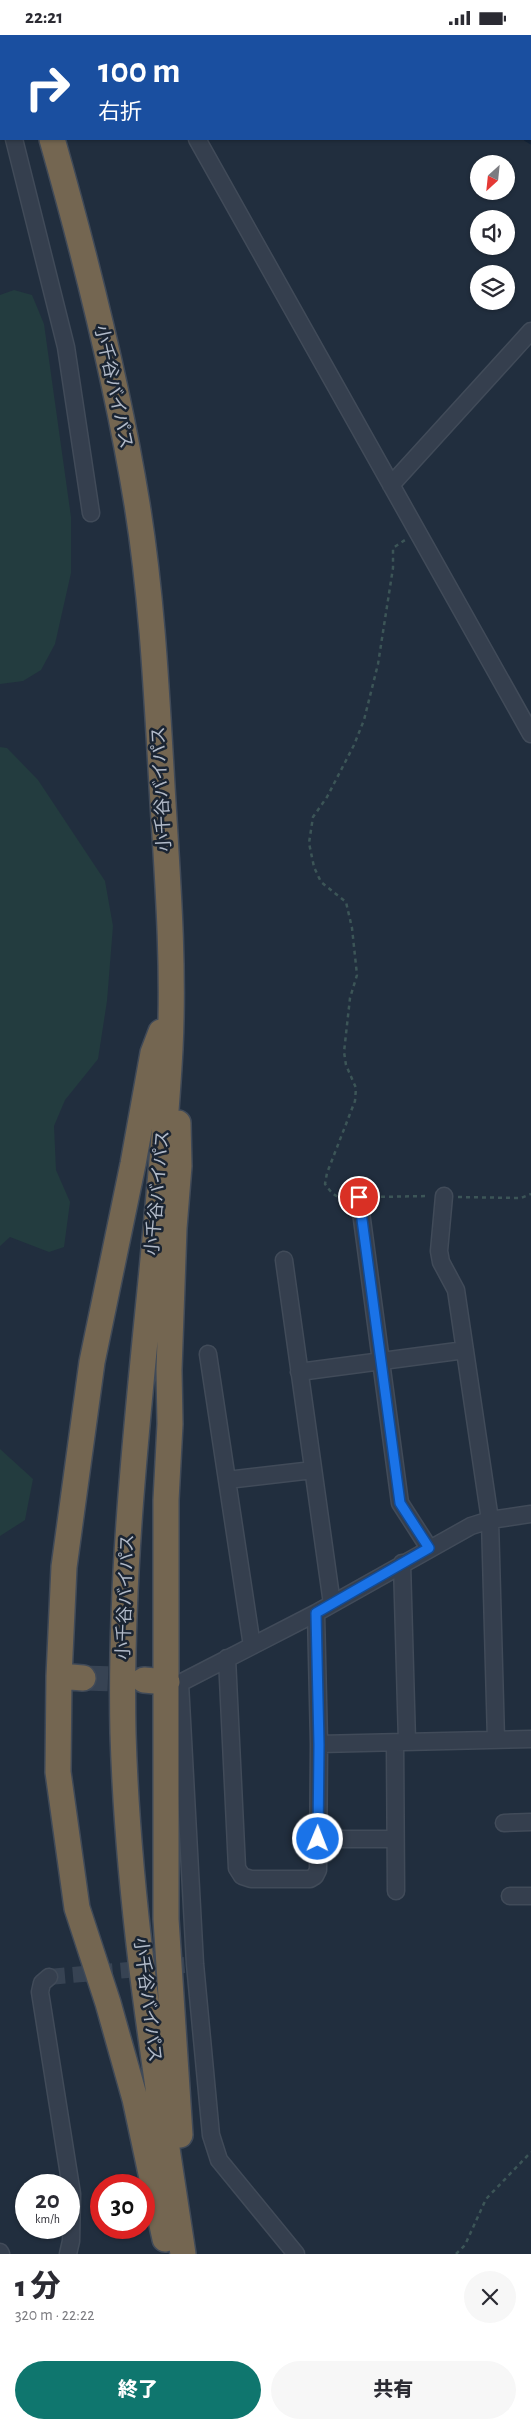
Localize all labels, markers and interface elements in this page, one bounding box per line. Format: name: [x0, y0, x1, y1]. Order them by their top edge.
text: 22:21: [25, 8, 63, 27]
text: 100 m: [98, 54, 181, 89]
icon: right: [15, 55, 80, 120]
text: 右折: [98, 101, 142, 123]
north arrow: [470, 155, 515, 200]
map controls: [470, 155, 515, 310]
button: sound: [470, 210, 515, 255]
button: layers: [470, 265, 515, 310]
street label: 小千谷バイパス: [91, 323, 136, 450]
street label: 小千谷バイパス: [149, 726, 174, 852]
street label: 小千谷バイパス: [143, 1130, 172, 1256]
pin: [338, 1176, 380, 1218]
icon: arrive: [345, 1183, 373, 1211]
street label: 小千谷バイパス: [114, 1534, 137, 1660]
position arrow: [291, 1812, 343, 1864]
street label: 小千谷バイパス: [130, 1936, 165, 2063]
speed limit sign: 30: [90, 2174, 155, 2239]
text: 20: [35, 2188, 60, 2213]
text: km/h: [35, 2213, 60, 2225]
button: close: [464, 2271, 516, 2323]
text: 1 分: [15, 2272, 60, 2302]
text: 320 m · 22:22: [15, 2307, 95, 2323]
button: 終了: [15, 2361, 261, 2419]
button: 共有: [271, 2361, 516, 2419]

